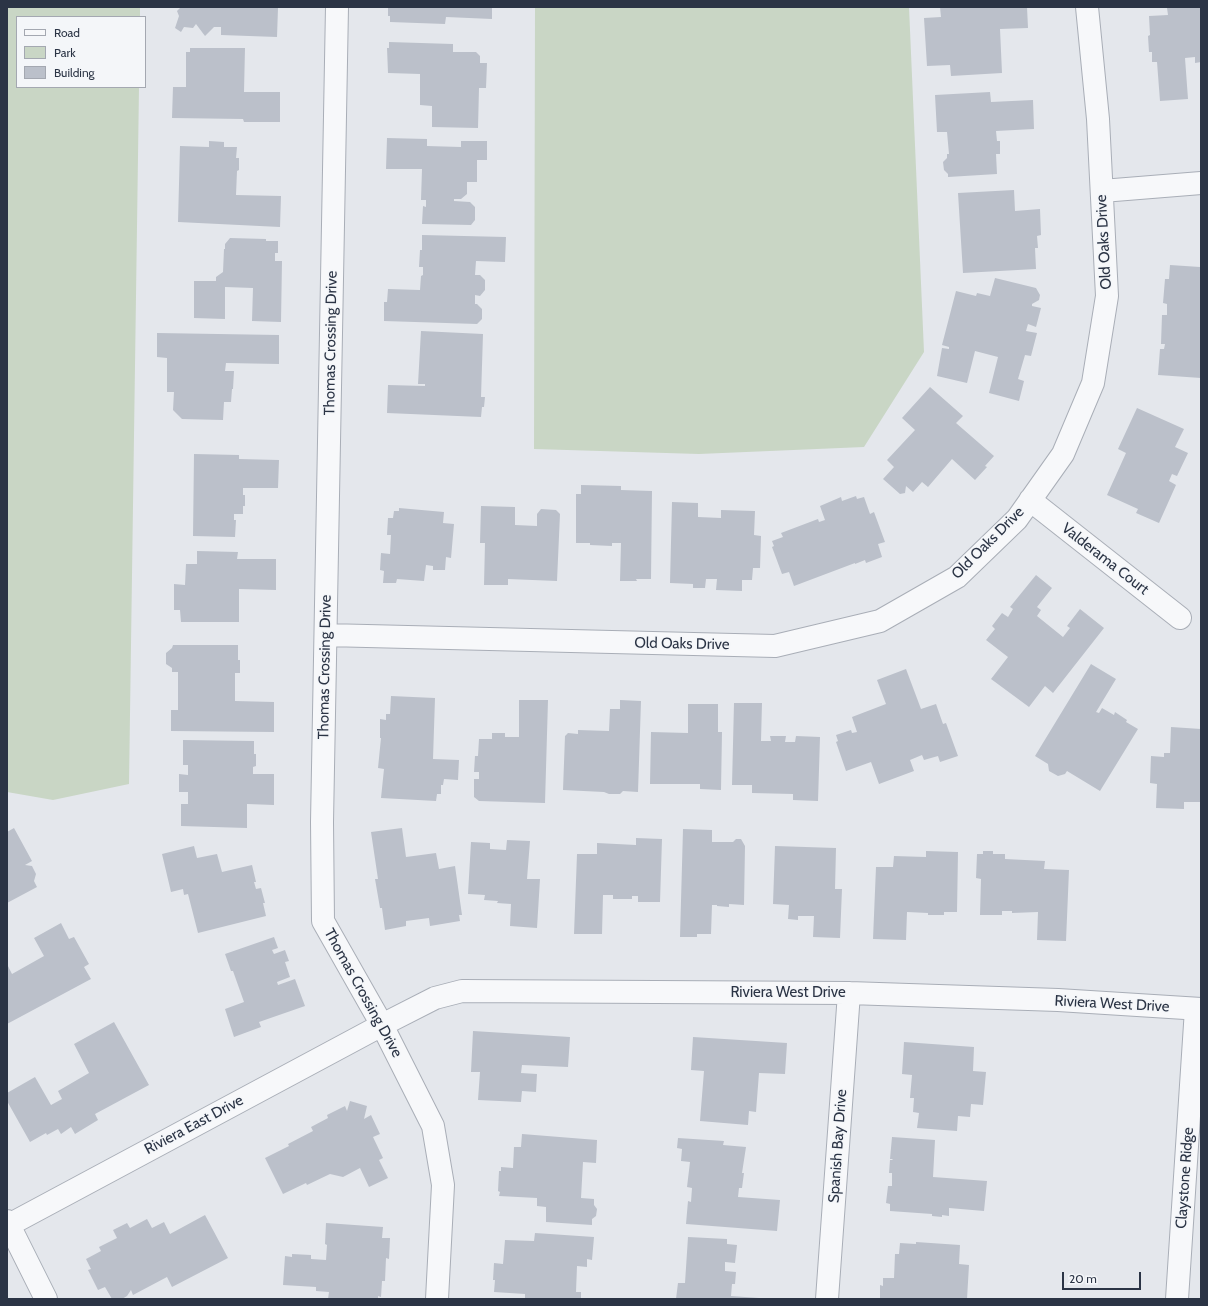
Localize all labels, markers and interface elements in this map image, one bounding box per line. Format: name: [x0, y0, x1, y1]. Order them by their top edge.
legend: [16, 16, 146, 88]
text: Road: [54, 25, 80, 40]
text: Park: [54, 45, 76, 60]
text: Building: [54, 65, 95, 80]
street label: Old Oaks Drive: [1093, 194, 1115, 290]
street label: Thomas Crossing Drive: [321, 271, 341, 415]
street label: Old Oaks Drive: [948, 503, 1028, 583]
street label: Valderama Court: [1058, 519, 1152, 599]
street label: Thomas Crossing Drive: [315, 595, 335, 739]
street label: Old Oaks Drive: [634, 634, 730, 654]
street label: Thomas Crossing Drive: [320, 925, 406, 1061]
street label: Riviera West Drive: [730, 984, 846, 1002]
street label: Riviera West Drive: [1054, 992, 1170, 1016]
street label: Spanish Bay Drive: [825, 1089, 851, 1203]
street label: Riviera East Drive: [141, 1091, 247, 1159]
street label: Claystone Ridge: [1172, 1127, 1198, 1229]
scale bar: [1064, 1264, 1143, 1290]
text: 20 m: [1069, 1271, 1097, 1286]

